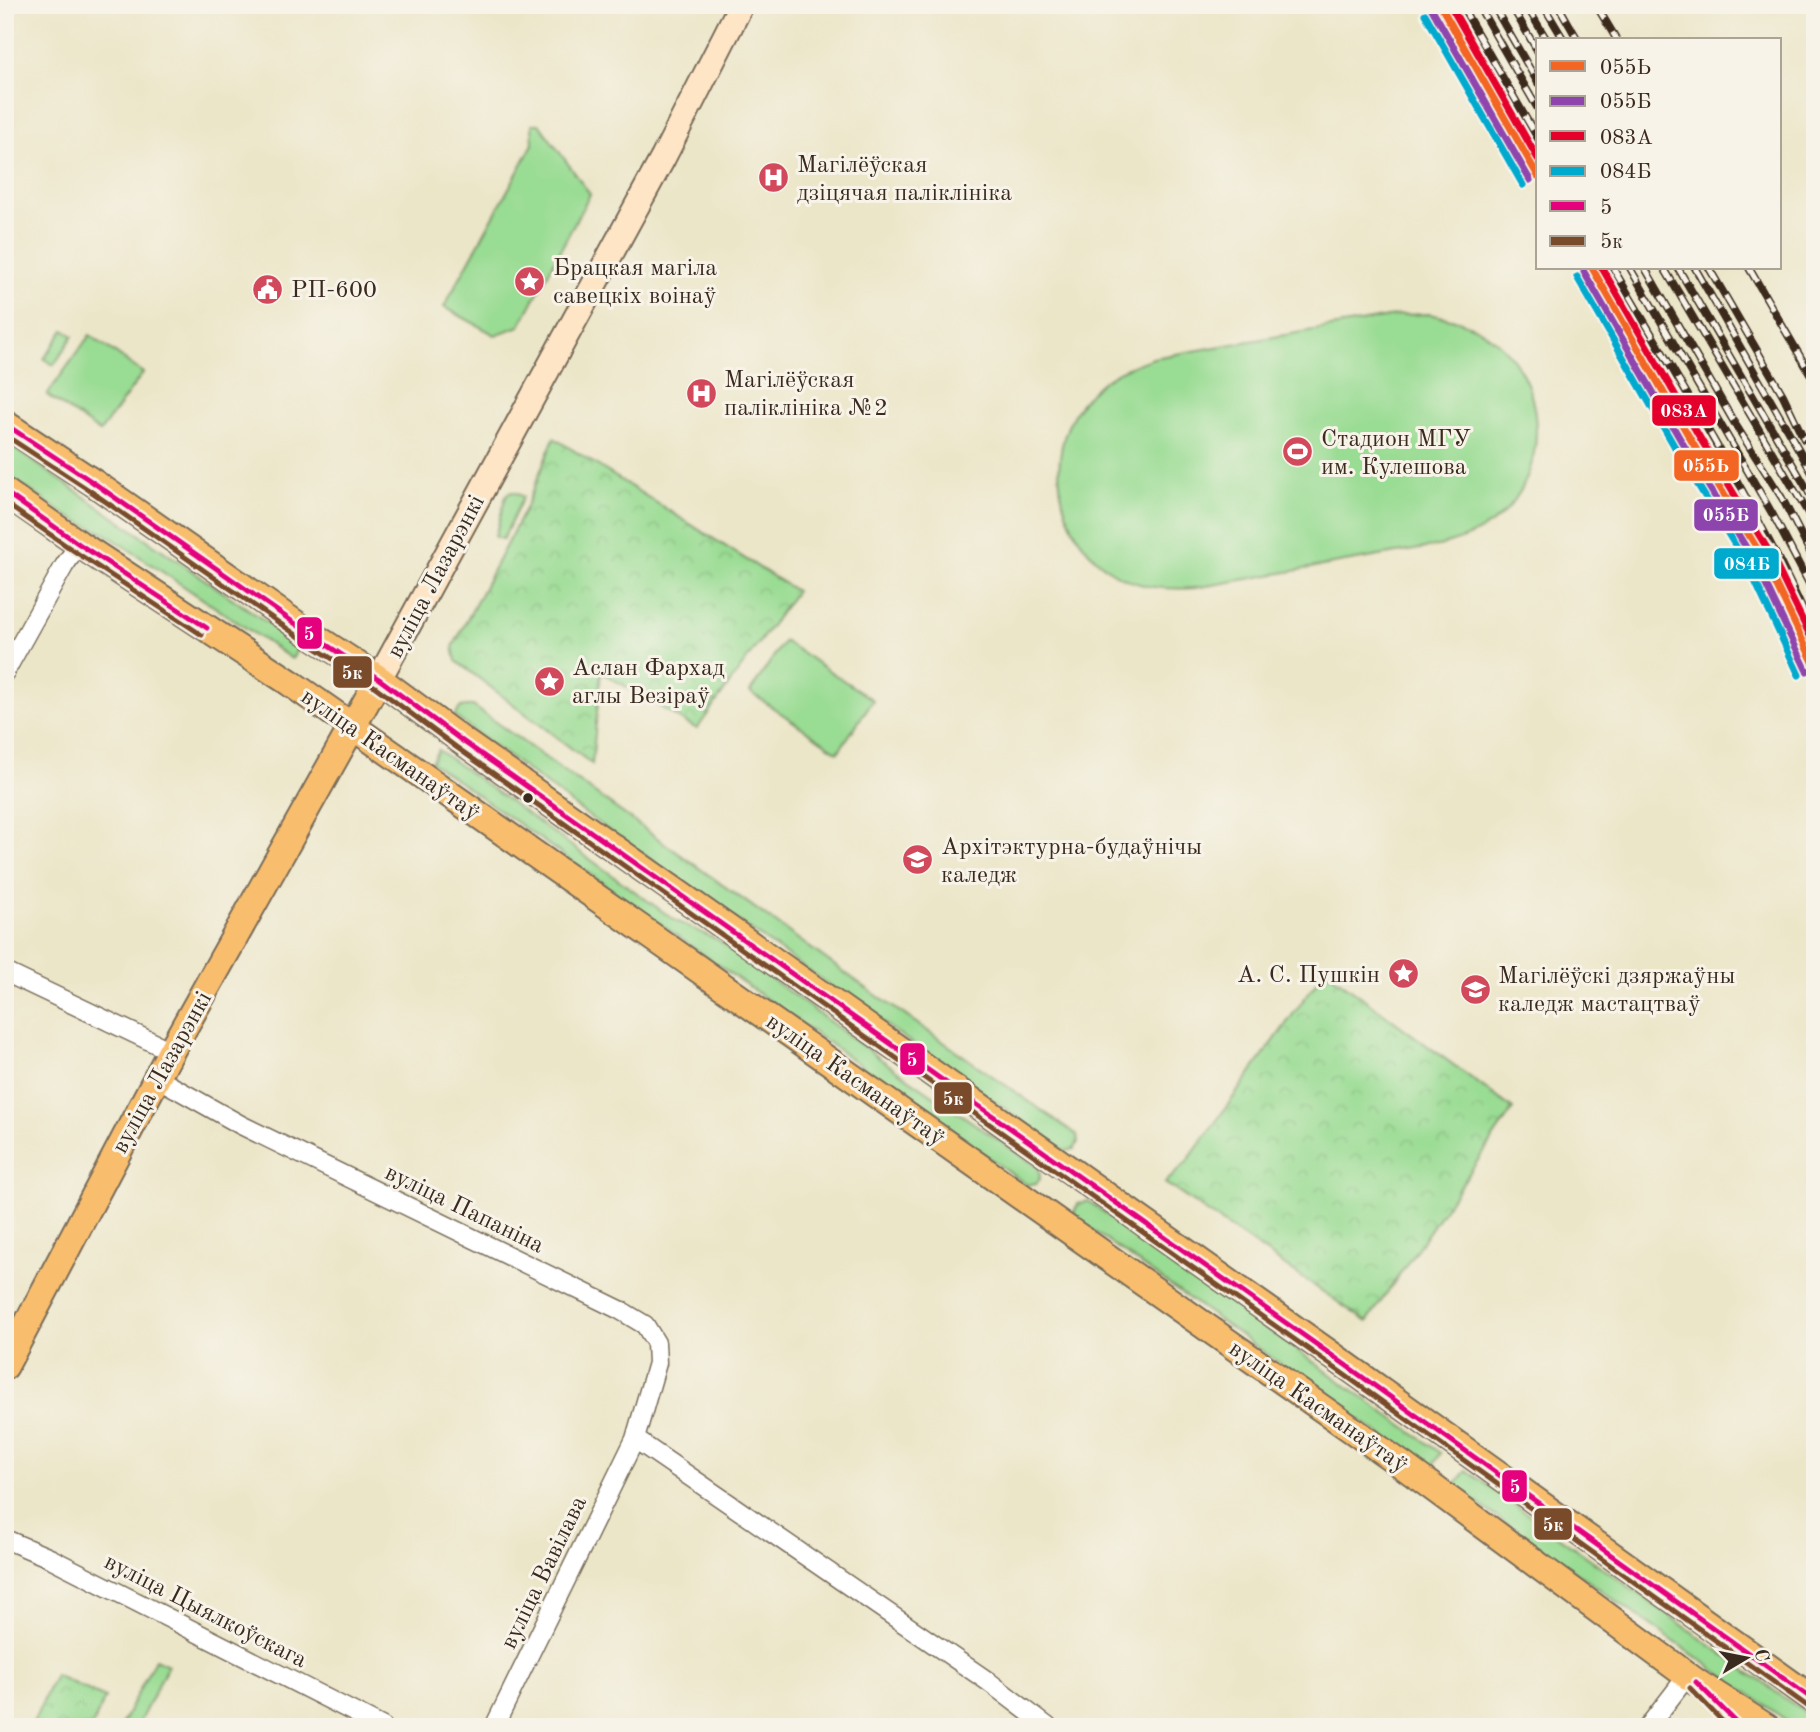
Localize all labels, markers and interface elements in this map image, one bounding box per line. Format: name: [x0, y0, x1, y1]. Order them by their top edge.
legend: [1536, 38, 1782, 270]
text: 055Ь: [1600, 58, 1651, 79]
text: 055Б: [1600, 92, 1651, 113]
text: 083А: [1600, 128, 1653, 149]
place label: Магілёўская дзіцячая паліклініка: [797, 154, 1012, 206]
hospital icon: Магілёўская дзіцячая паліклініка: [757, 161, 791, 195]
text: 084Б: [1600, 162, 1651, 183]
text: 5: [1600, 198, 1612, 219]
text: 5к: [1600, 232, 1623, 253]
place label: Брацкая магіла савецкіх воінаў: [553, 257, 717, 309]
place icon: Брацкая магіла савецкіх воінаў: [513, 264, 547, 298]
public building icon: РП-600: [251, 272, 285, 306]
place label: РП-600: [291, 279, 377, 303]
place label: Магілёўская паліклініка №2: [724, 369, 888, 421]
hospital icon: Магілёўская паліклініка №2: [684, 376, 718, 410]
line badge: 083А: [1651, 394, 1717, 427]
text: 083А: [1660, 403, 1708, 422]
place label: Стадион МГУ им. Кулешова: [1321, 428, 1471, 480]
sports icon: Стадион МГУ им. Кулешова: [1281, 435, 1315, 469]
line badge: 055Ь: [1673, 449, 1740, 482]
text: 055Ь: [1683, 458, 1729, 477]
street label: вуліца Лазарэнкі: [384, 491, 490, 662]
line badge: 055Б: [1693, 498, 1759, 532]
text: 055Б: [1703, 507, 1749, 526]
line badge: 084Б: [1713, 547, 1780, 580]
text: 084Б: [1724, 556, 1770, 575]
line badge: 5: [296, 616, 323, 650]
text: 5: [303, 626, 315, 645]
line badge: 5к: [332, 655, 373, 689]
place label: Аслан Фархад аглы Везіраў: [572, 657, 725, 709]
place icon: Аслан Фархад аглы Везіраў: [532, 664, 566, 698]
text: 5к: [341, 665, 363, 684]
street label: вуліца Касманаўтаў: [296, 685, 484, 827]
unlabelled marker: [521, 791, 535, 805]
place label: Архітэктурна-будаўнічы каледж: [941, 836, 1202, 888]
school or university icon: Архітэктурна-будаўнічы каледж: [901, 843, 935, 877]
place icon: А. С. Пушкін: [1386, 957, 1420, 991]
place label: А. С. Пушкін: [1237, 964, 1380, 988]
place label: Магілёўскі дзяржаўны каледж мастацтваў: [1498, 965, 1735, 1017]
school or university icon: Магілёўскі дзяржаўны каледж мастацтваў: [1458, 972, 1492, 1006]
street label: вуліца Лазарэнкі: [108, 988, 217, 1158]
street label: вуліца Касманаўтаў: [761, 1010, 949, 1152]
line badge: 5: [899, 1042, 926, 1076]
text: 5: [906, 1052, 918, 1071]
line badge: 5к: [933, 1081, 973, 1115]
text: 5к: [942, 1091, 964, 1110]
street label: вуліца Папаніна: [381, 1161, 548, 1259]
street label: вуліца Касманаўтаў: [1224, 1337, 1412, 1479]
line badge: 5: [1501, 1469, 1528, 1503]
text: 5: [1509, 1479, 1521, 1498]
street label: вуліца Вавілава: [497, 1492, 592, 1653]
line badge: 5к: [1533, 1507, 1573, 1541]
text: 5к: [1542, 1517, 1564, 1536]
street label: вуліца Цыялкоўскага: [100, 1550, 310, 1673]
north arrow: [1712, 1624, 1782, 1694]
text: С: [1750, 1648, 1771, 1663]

